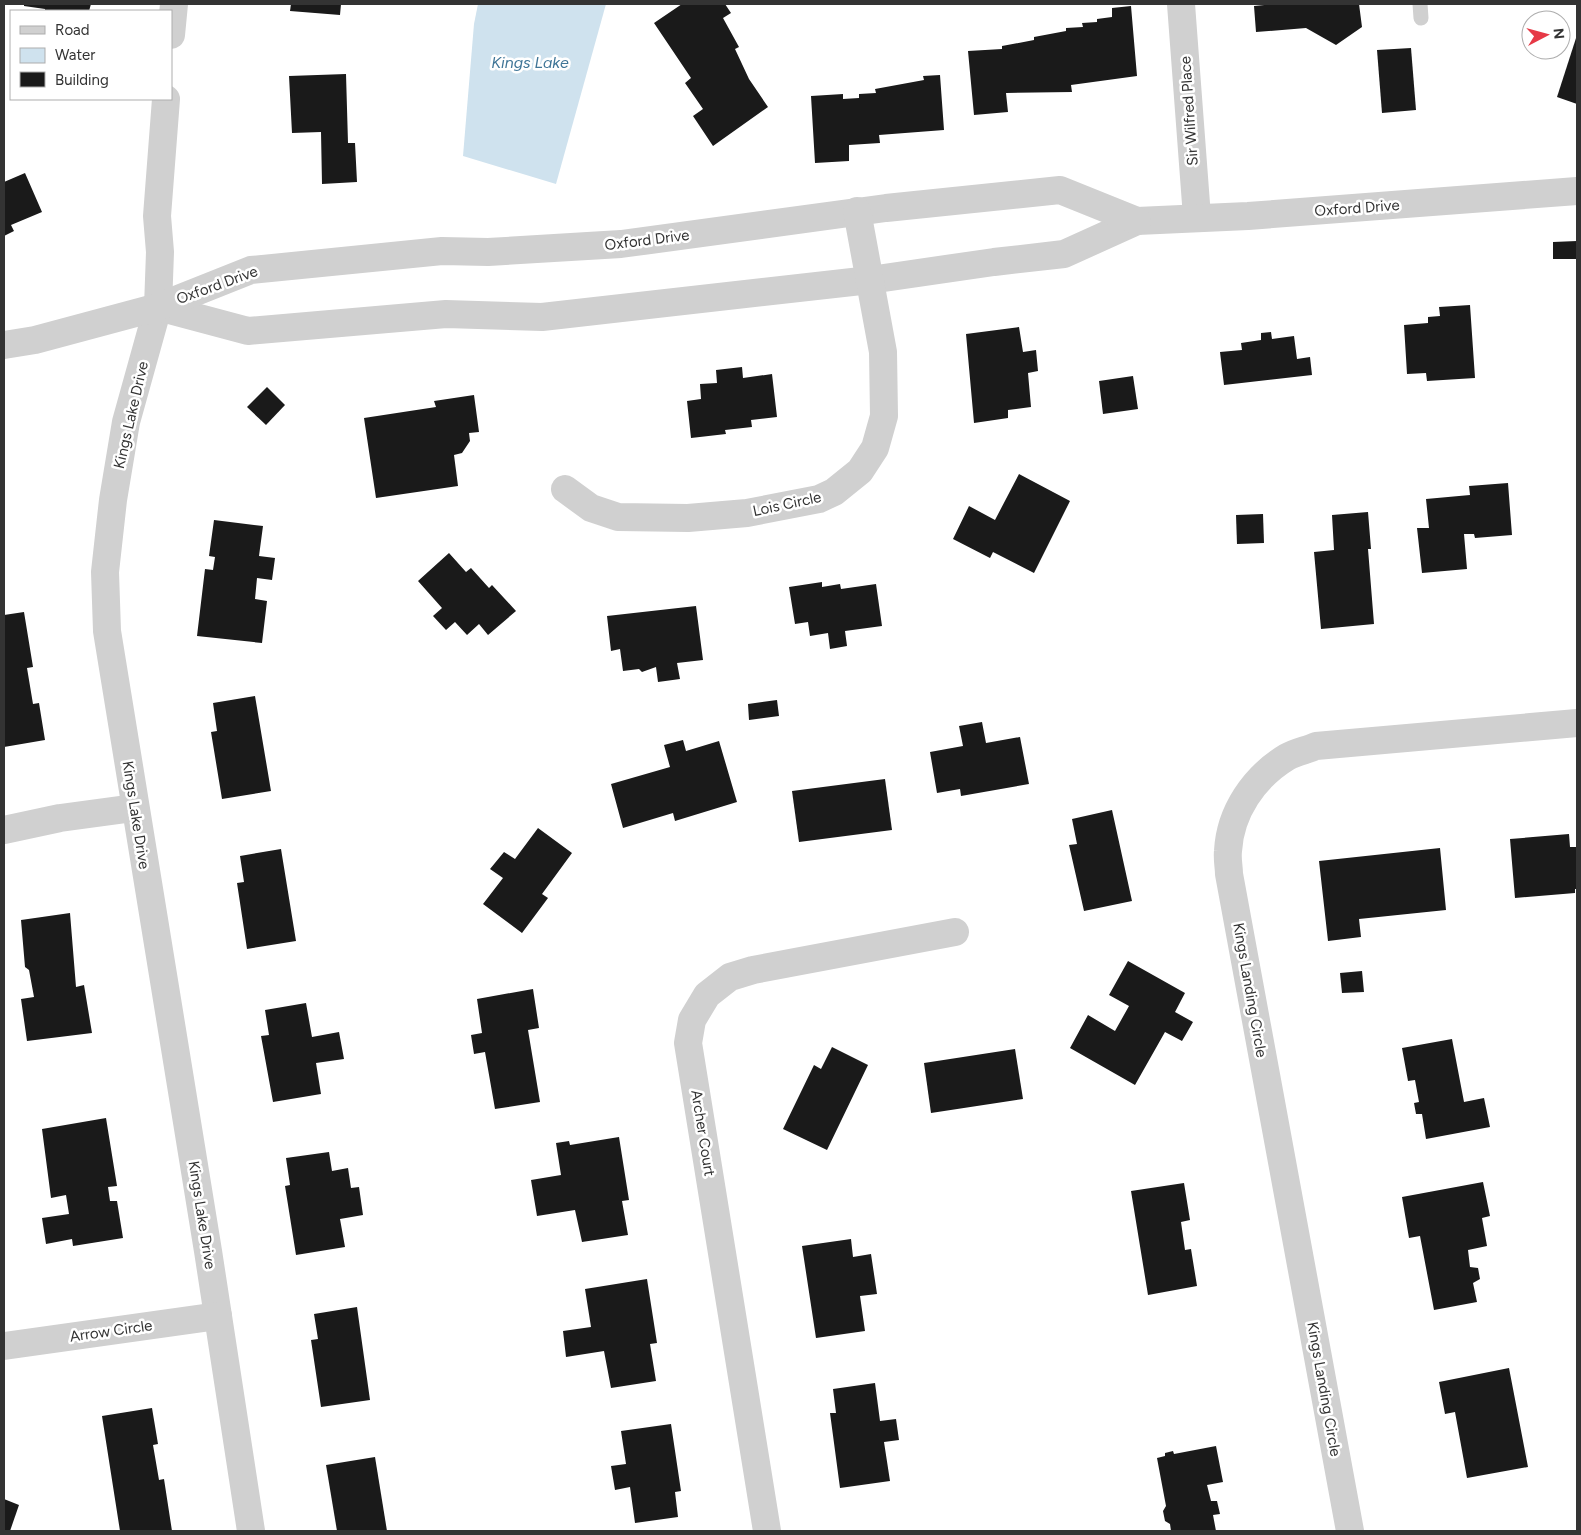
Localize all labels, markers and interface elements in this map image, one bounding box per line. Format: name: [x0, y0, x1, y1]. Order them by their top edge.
legend: [10, 10, 172, 100]
north arrow: [1521, 10, 1571, 60]
text: Road: [55, 21, 90, 39]
text: N: [1549, 27, 1567, 40]
text: Water: [55, 46, 95, 64]
water label: Kings Lake: [491, 53, 569, 72]
street label: Sir Wilfred Place: [1176, 56, 1202, 166]
text: Building: [55, 71, 109, 89]
street label: Oxford Drive: [1314, 196, 1400, 220]
street label: Oxford Drive: [604, 226, 690, 254]
street label: Oxford Drive: [174, 262, 260, 308]
street label: Kings Lake Drive: [110, 360, 152, 470]
street label: Lois Circle: [751, 488, 823, 520]
street label: Kings Lake Drive: [119, 759, 153, 871]
street label: Kings Landing Circle: [1229, 921, 1271, 1059]
street label: Archer Court: [687, 1088, 719, 1178]
street label: Kings Lake Drive: [185, 1159, 219, 1271]
street label: Arrow Circle: [69, 1316, 153, 1346]
street label: Kings Landing Circle: [1303, 1320, 1345, 1458]

